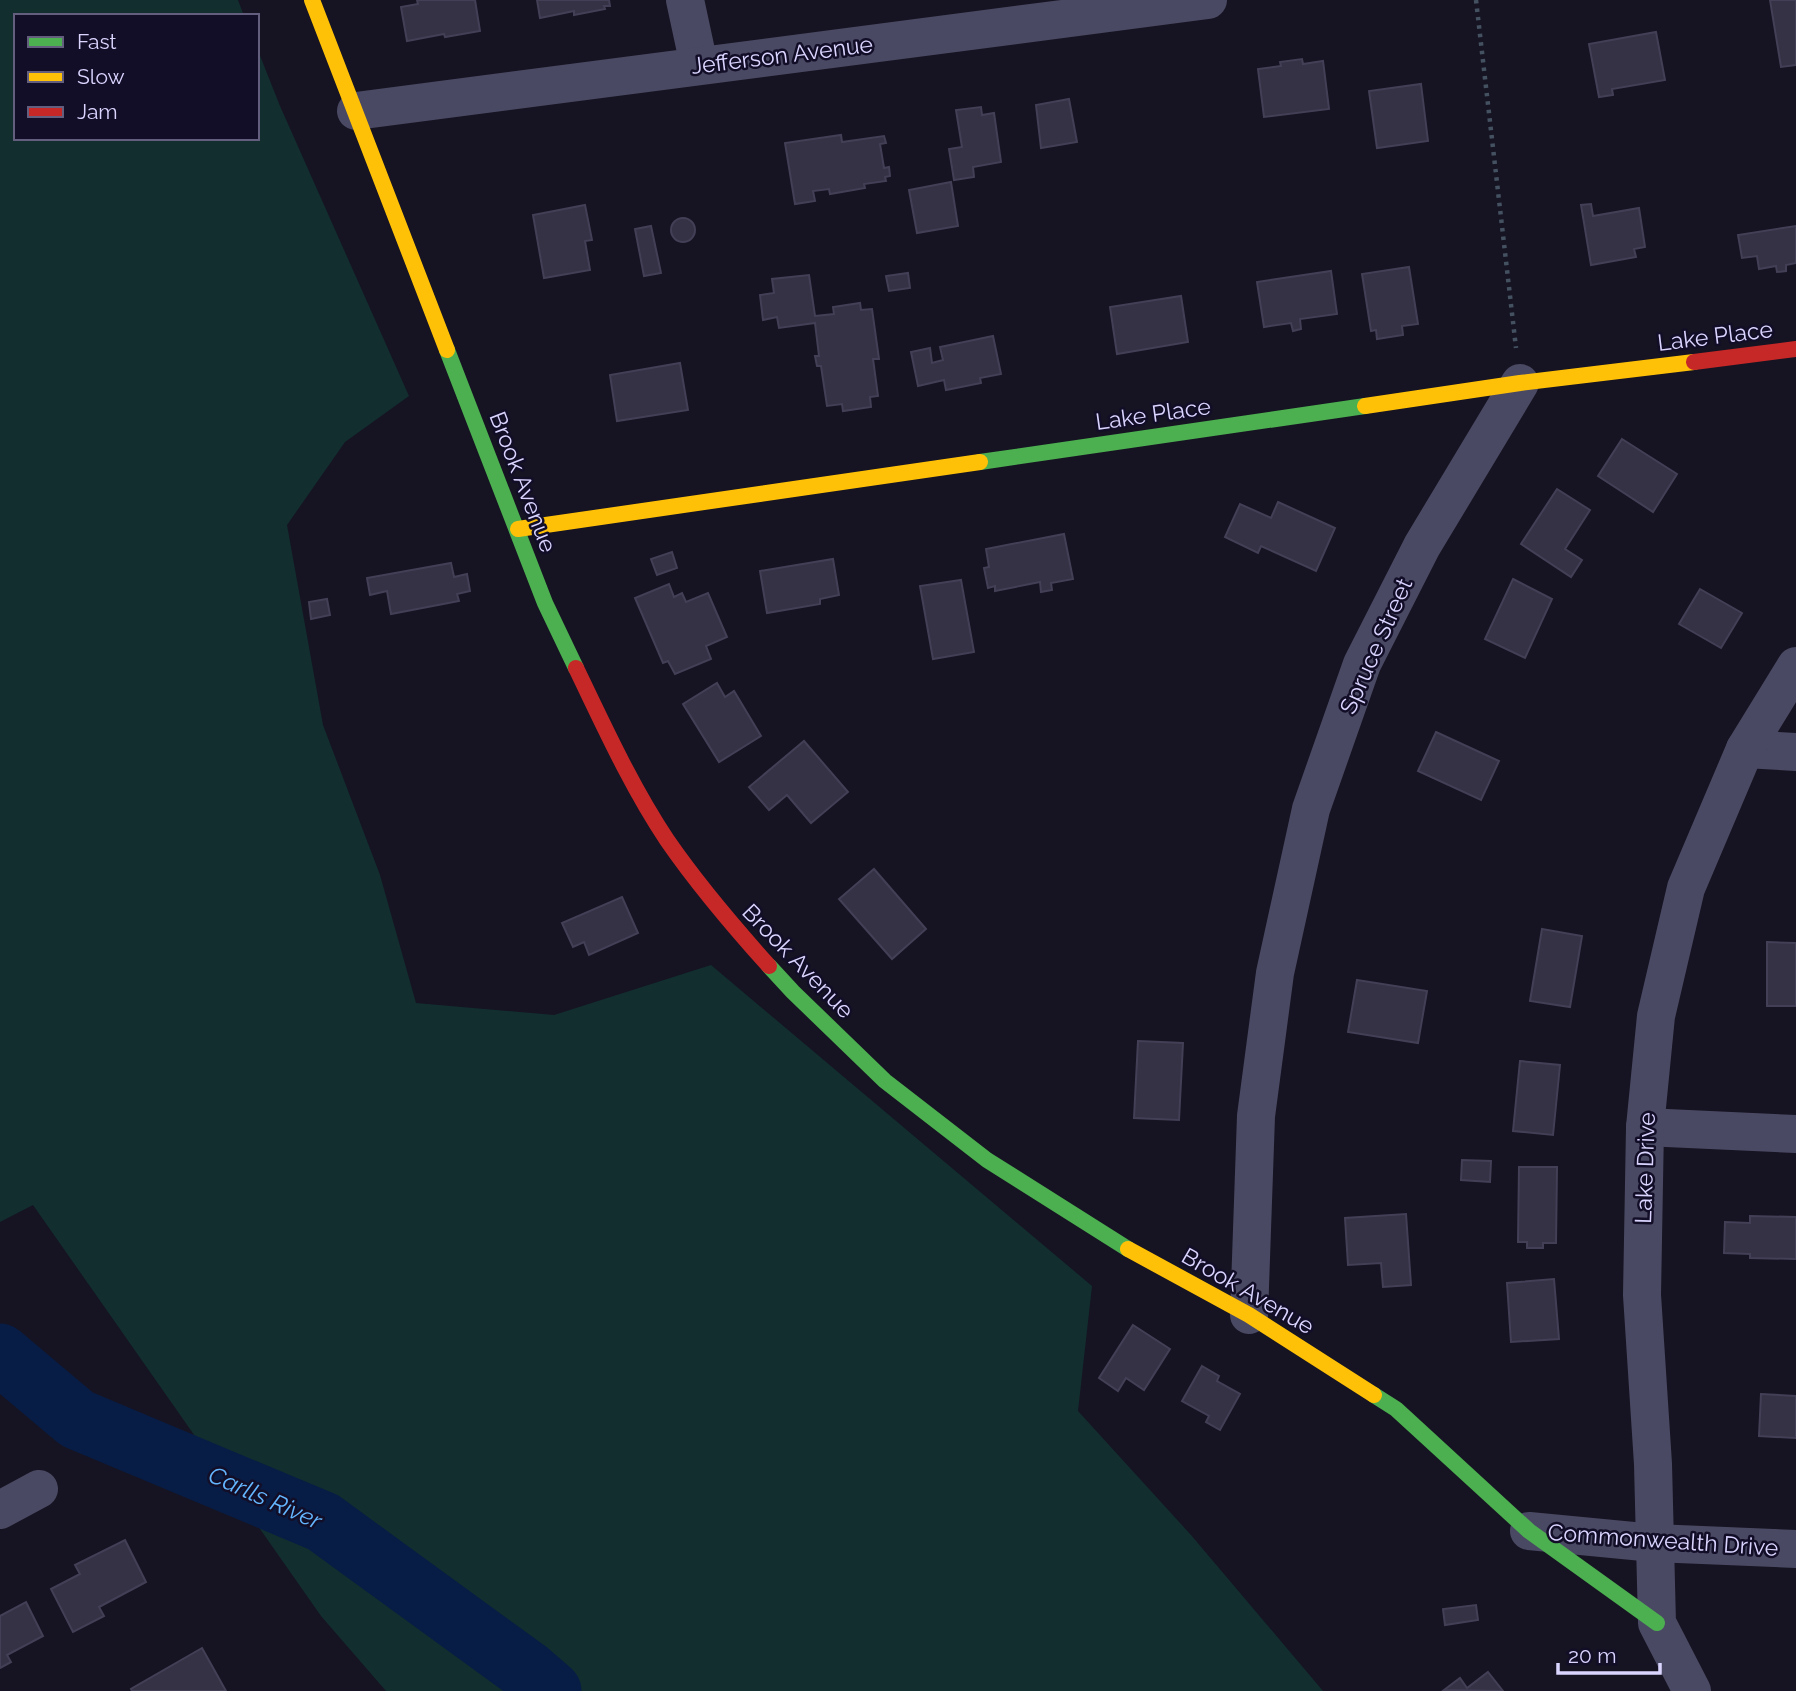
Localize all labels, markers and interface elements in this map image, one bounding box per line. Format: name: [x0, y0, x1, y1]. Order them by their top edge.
legend: [14, 14, 259, 140]
text: Fast: [77, 29, 117, 54]
street label: Jefferson Avenue: [690, 30, 874, 79]
text: Slow: [77, 64, 125, 89]
text: Jam: [77, 99, 118, 124]
street label: Lake Place: [1656, 315, 1774, 356]
street label: Lake Place: [1094, 392, 1212, 435]
street label: Brook Avenue: [484, 408, 563, 556]
street label: Spruce Street: [1334, 574, 1418, 718]
street label: Brook Avenue: [737, 898, 860, 1023]
street label: Lake Drive: [1629, 1112, 1660, 1224]
street label: Brook Avenue: [1177, 1242, 1319, 1339]
water label: Carlls River: [204, 1460, 327, 1536]
street label: Commonwealth Drive: [1547, 1518, 1779, 1561]
scale bar: [1558, 1632, 1660, 1676]
text: 20 m: [1568, 1643, 1616, 1668]

